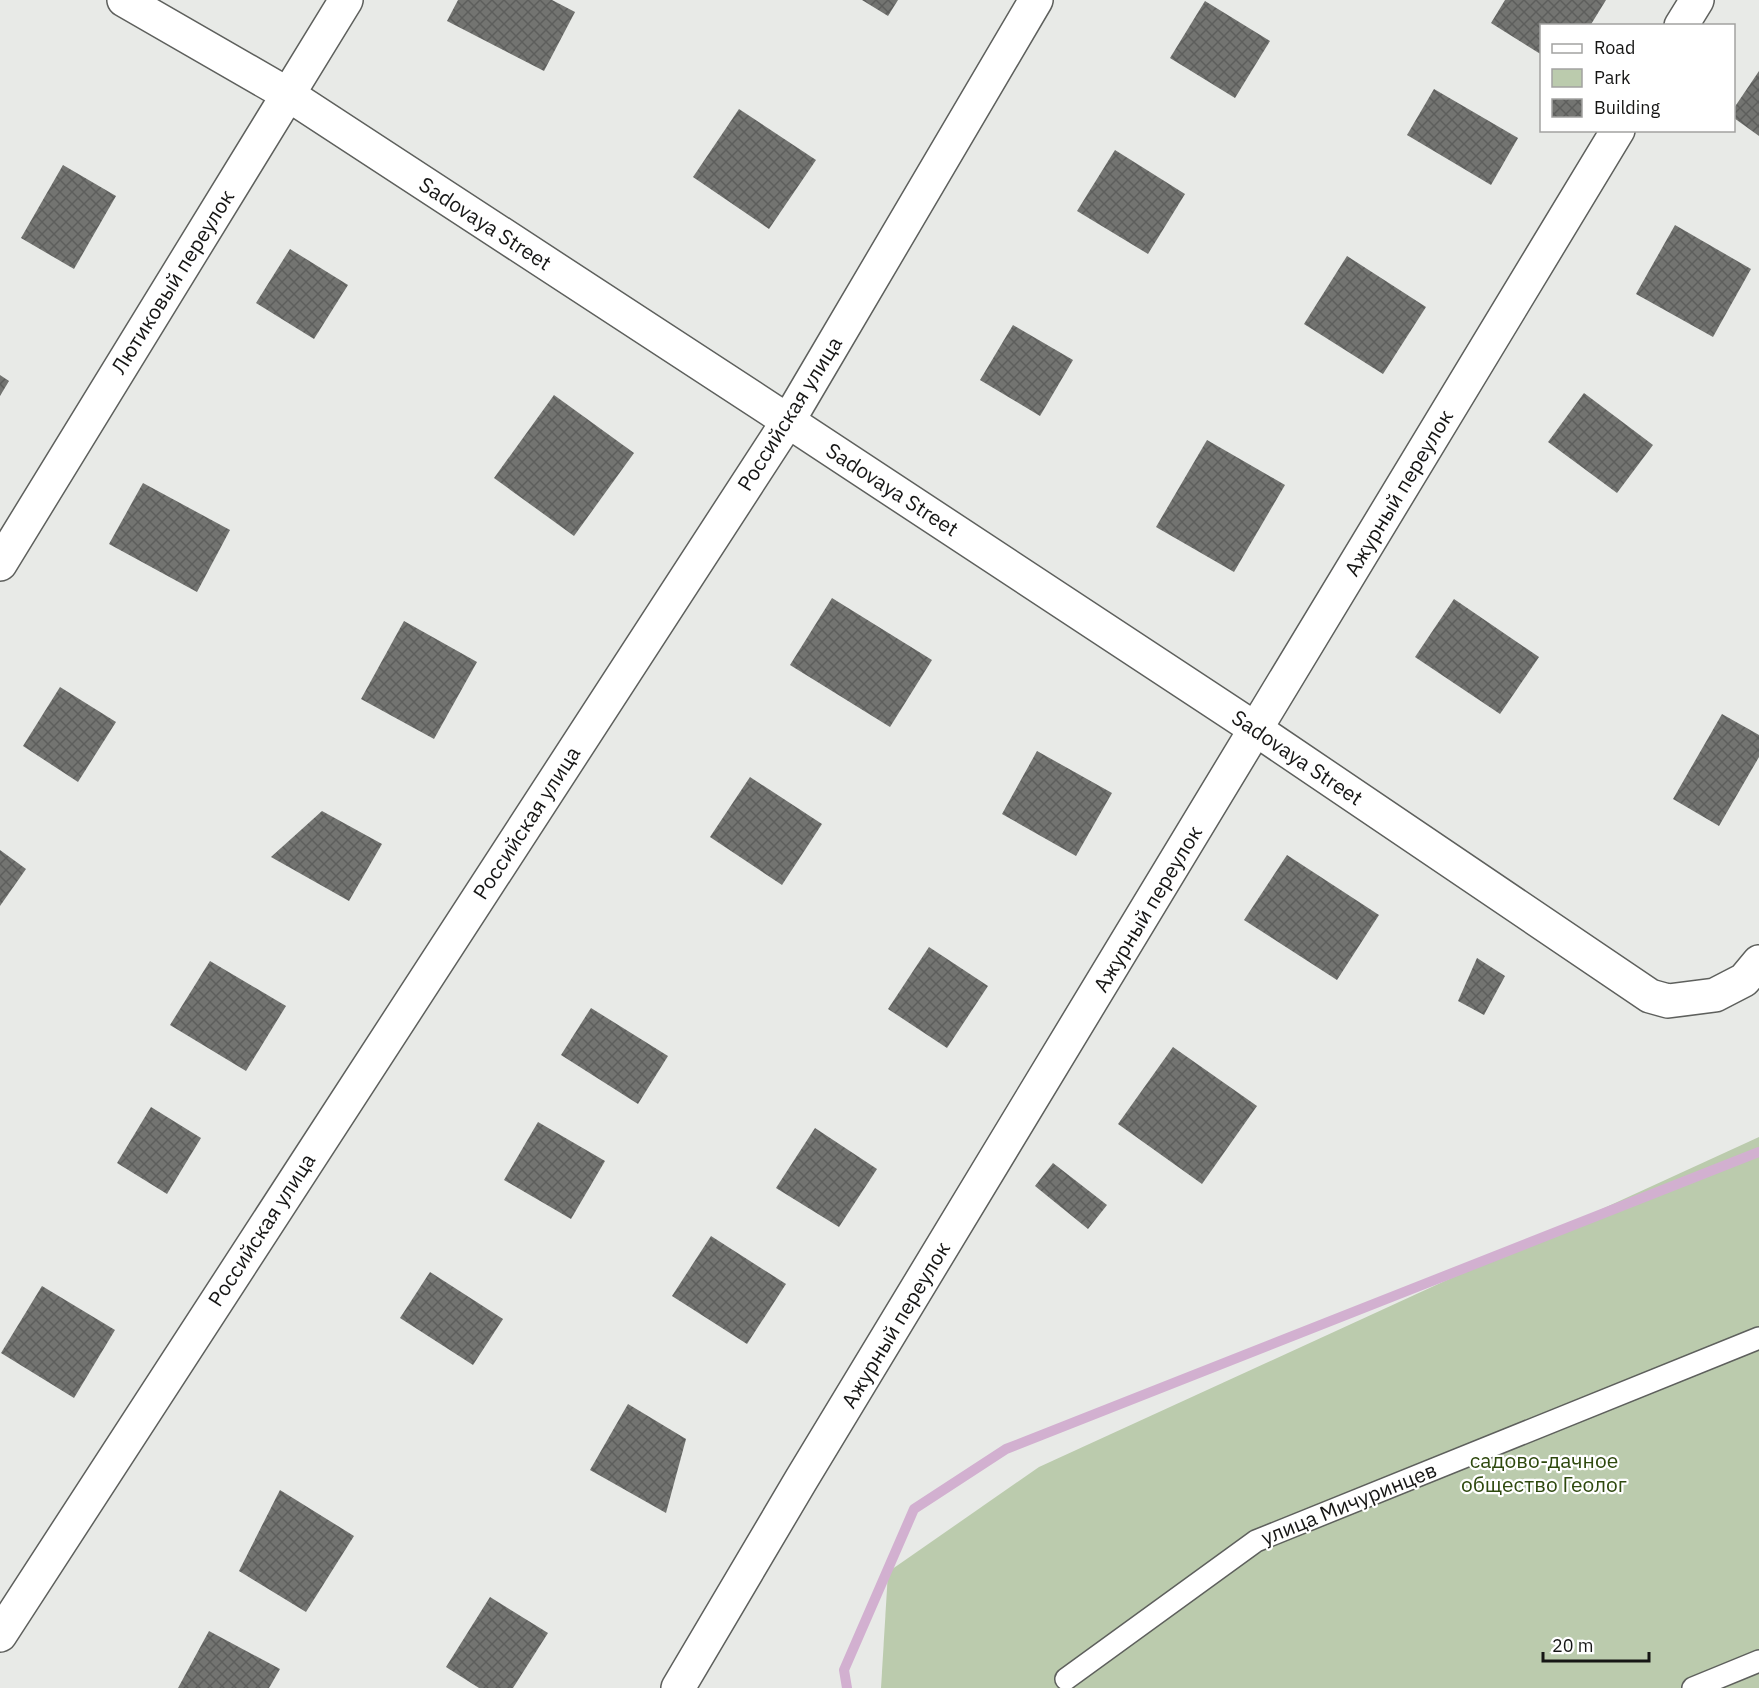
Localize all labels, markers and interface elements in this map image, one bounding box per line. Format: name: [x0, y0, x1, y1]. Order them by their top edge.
legend: [1540, 24, 1735, 132]
text: Road: [1594, 36, 1635, 59]
text: Park: [1594, 66, 1631, 89]
text: Building: [1594, 96, 1661, 119]
street label: Sadovaya Street: [414, 170, 557, 276]
street label: Лютиковый переулок: [104, 184, 240, 379]
street label: Российская улица: [730, 331, 848, 496]
street label: Ажурный переулок: [1337, 404, 1459, 581]
street label: Sadovaya Street: [821, 436, 964, 542]
street label: Sadovaya Street: [1227, 703, 1369, 811]
street label: Российская улица: [466, 741, 586, 904]
street label: Ажурный переулок: [1086, 820, 1208, 997]
street label: Российская улица: [201, 1148, 321, 1311]
street label: Ажурный переулок: [834, 1236, 956, 1413]
park label: садово-дачное общество Геолог: [1461, 1446, 1627, 1498]
street label: улица Мичуринцев: [1257, 1455, 1441, 1551]
scale bar: [1543, 1625, 1650, 1663]
text: 20 m: [1552, 1634, 1594, 1657]

